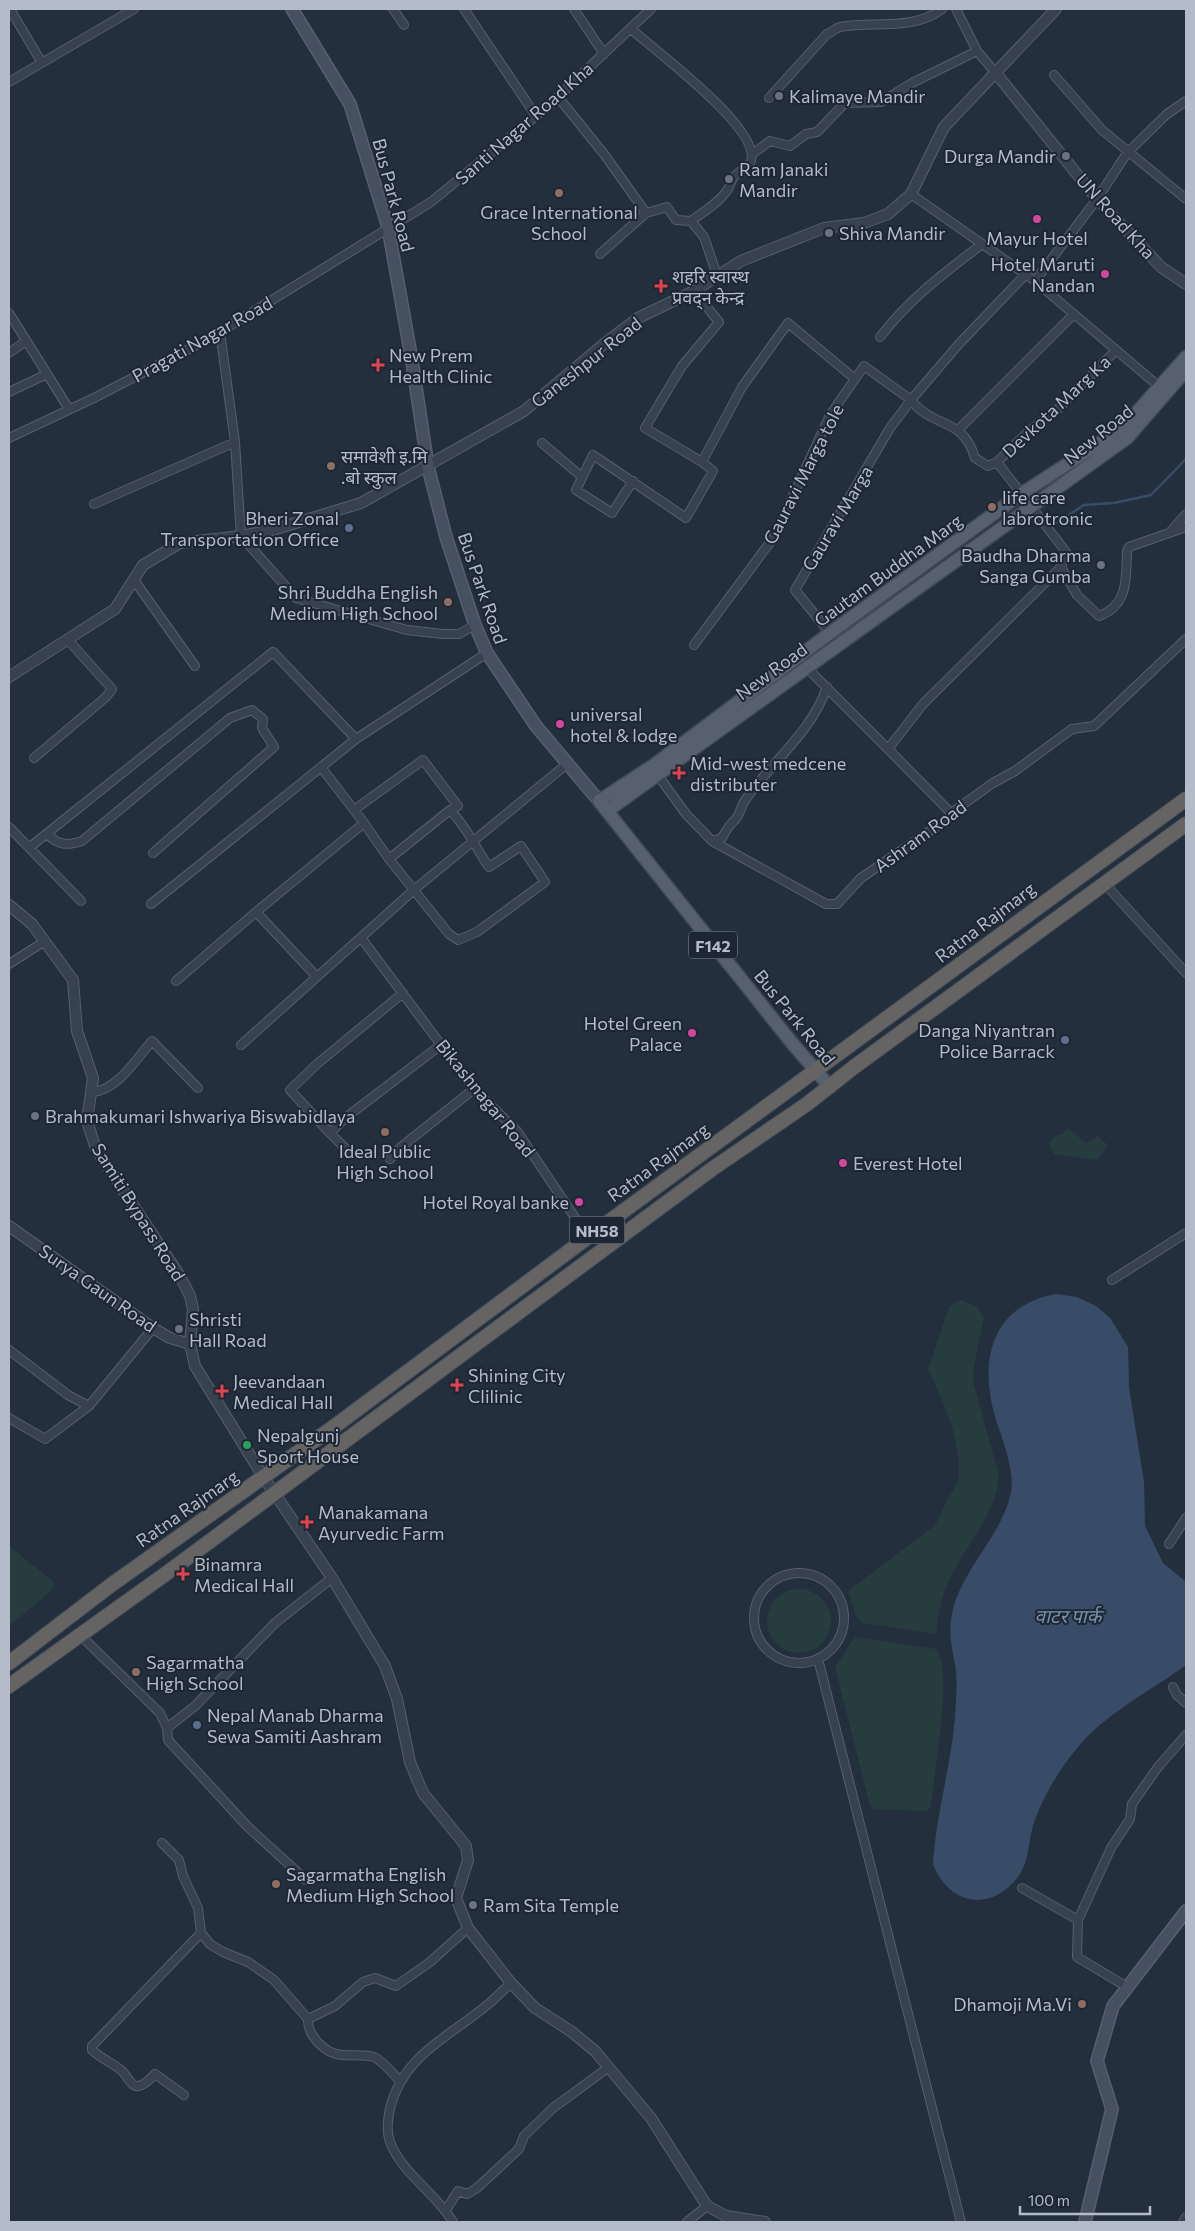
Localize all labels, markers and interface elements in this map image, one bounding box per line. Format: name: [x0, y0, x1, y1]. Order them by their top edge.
street label: Santi Nagar Road Kha: [450, 57, 598, 189]
place label: Kalimaye Mandir: [789, 85, 926, 107]
marker: Kalimaye Mandir: [773, 90, 785, 102]
street label: Bus Park Road: [368, 136, 420, 254]
place label: Durga Mandir: [944, 145, 1056, 167]
marker: Durga Mandir: [1060, 150, 1072, 162]
place label: Ram Janaki Mandir: [739, 158, 828, 201]
street label: UN Road Kha: [1072, 169, 1160, 263]
marker: Ram Janaki Mandir: [723, 173, 735, 185]
marker: Grace International School: [553, 187, 565, 199]
place label: Grace International School: [480, 201, 638, 244]
marker: Mayur Hotel: [1031, 213, 1043, 225]
place label: Shiva Mandir: [839, 222, 945, 244]
marker: Shiva Mandir: [823, 227, 835, 239]
place label: Mayur Hotel: [986, 227, 1088, 249]
place label: Hotel Maruti Nandan: [990, 253, 1095, 296]
place label: शहरि स्वास्थ प्रवद्न केन्द्र: [672, 265, 750, 310]
marker: Hotel Maruti Nandan: [1099, 268, 1111, 280]
marker: शहरि स्वास्थ प्रवद्न केन्द्र: [654, 279, 668, 293]
street label: Pragati Nagar Road: [128, 291, 276, 387]
street label: Ganeshpur Road: [526, 312, 646, 412]
place label: New Prem Health Clinic: [389, 344, 493, 387]
street label: Devkota Marg Ka: [997, 350, 1115, 462]
marker: New Prem Health Clinic: [371, 358, 385, 372]
street label: New Road: [1059, 399, 1137, 469]
street label: Gauravi Marga tole: [758, 400, 848, 548]
place label: समावेशी इ.मि .बाे स्कुल: [341, 445, 429, 490]
marker: समावेशी इ.मि .बाे स्कुल: [325, 460, 337, 472]
street label: Gauravi Marga: [797, 461, 877, 575]
place label: life care labrotronic: [1002, 486, 1093, 529]
marker: life care labrotronic: [986, 501, 998, 513]
place label: Bheri Zonal Transportation Office: [161, 507, 339, 550]
street label: Gautam Buddha Marg: [810, 509, 967, 631]
marker: Bheri Zonal Transportation Office: [343, 522, 355, 534]
street label: Bus Park Road: [454, 529, 512, 647]
place label: Baudha Dharma Sanga Gumba: [961, 544, 1091, 587]
marker: Baudha Dharma Sanga Gumba: [1095, 559, 1107, 571]
place label: Shri Buddha English Medium High School: [270, 581, 438, 624]
marker: Shri Buddha English Medium High School: [442, 596, 454, 608]
street label: New Road: [731, 638, 811, 704]
place label: universal hotel & lodge: [570, 703, 677, 746]
marker: universal hotel & lodge: [554, 718, 566, 730]
place label: Mid-west medcene distributer: [690, 752, 846, 795]
marker: Mid-west medcene distributer: [672, 766, 686, 780]
street label: Ashram Road: [870, 795, 970, 877]
street label: Ratna Rajmarg: [930, 877, 1040, 967]
road number: F142: [689, 932, 737, 958]
street label: Bus Park Road: [750, 965, 840, 1069]
place label: Hotel Green Palace: [584, 1012, 682, 1055]
place label: Danga Niyantran Police Barrack: [918, 1019, 1055, 1062]
marker: Hotel Green Palace: [686, 1027, 698, 1039]
marker: Danga Niyantran Police Barrack: [1059, 1034, 1071, 1046]
street label: Bikashnagar Road: [432, 1035, 540, 1161]
place label: Brahmakumari Ishwariya Biswabidlaya: [45, 1105, 355, 1127]
marker: Brahmakumari Ishwariya Biswabidlaya: [29, 1110, 41, 1122]
street label: Ratna Rajmarg: [603, 1118, 713, 1206]
marker: Ideal Public High School: [379, 1126, 391, 1138]
street label: Samiti Bypass Road: [88, 1139, 190, 1285]
place label: Ideal Public High School: [336, 1140, 434, 1183]
place label: Everest Hotel: [853, 1152, 963, 1174]
marker: Everest Hotel: [837, 1157, 849, 1169]
place label: Hotel Royal banke: [422, 1191, 569, 1213]
marker: Hotel Royal banke: [573, 1196, 585, 1208]
road number: NH58: [570, 1216, 624, 1244]
street label: Surya Gaun Road: [35, 1239, 161, 1337]
place label: Shristi Hall Road: [189, 1308, 267, 1351]
marker: Shristi Hall Road: [173, 1323, 185, 1335]
place label: Shining City Clilinic: [468, 1364, 566, 1407]
place label: Jeevandaan Medical Hall: [233, 1370, 333, 1413]
marker: Shining City Clilinic: [450, 1378, 464, 1392]
marker: Jeevandaan Medical Hall: [215, 1384, 229, 1398]
place label: Nepalgunj Sport House: [257, 1424, 359, 1467]
marker: Nepalgunj Sport House: [241, 1439, 253, 1451]
street label: Ratna Rajmarg: [132, 1464, 243, 1551]
place label: Manakamana Ayurvedic Farm: [318, 1501, 444, 1544]
marker: Manakamana Ayurvedic Farm: [300, 1515, 314, 1529]
place label: Binamra Medical Hall: [194, 1553, 294, 1596]
marker: Binamra Medical Hall: [176, 1567, 190, 1581]
water label: वाटर पार्क: [1035, 1604, 1105, 1627]
place label: Sagarmatha High School: [146, 1651, 244, 1694]
marker: Sagarmatha High School: [130, 1666, 142, 1678]
place label: Nepal Manab Dharma Sewa Samiti Aashram: [207, 1704, 384, 1747]
marker: Nepal Manab Dharma Sewa Samiti Aashram: [191, 1719, 203, 1731]
place label: Sagarmatha English Medium High School: [286, 1863, 454, 1906]
marker: Sagarmatha English Medium High School: [270, 1878, 282, 1890]
place label: Ram Sita Temple: [483, 1894, 619, 1916]
marker: Ram Sita Temple: [467, 1899, 479, 1911]
place label: Dhamoji Ma.Vi: [953, 1993, 1072, 2015]
marker: Dhamoji Ma.Vi: [1076, 1998, 1088, 2010]
scale bar: [1020, 2184, 1150, 2216]
text: 100 m: [1028, 2191, 1070, 2209]

